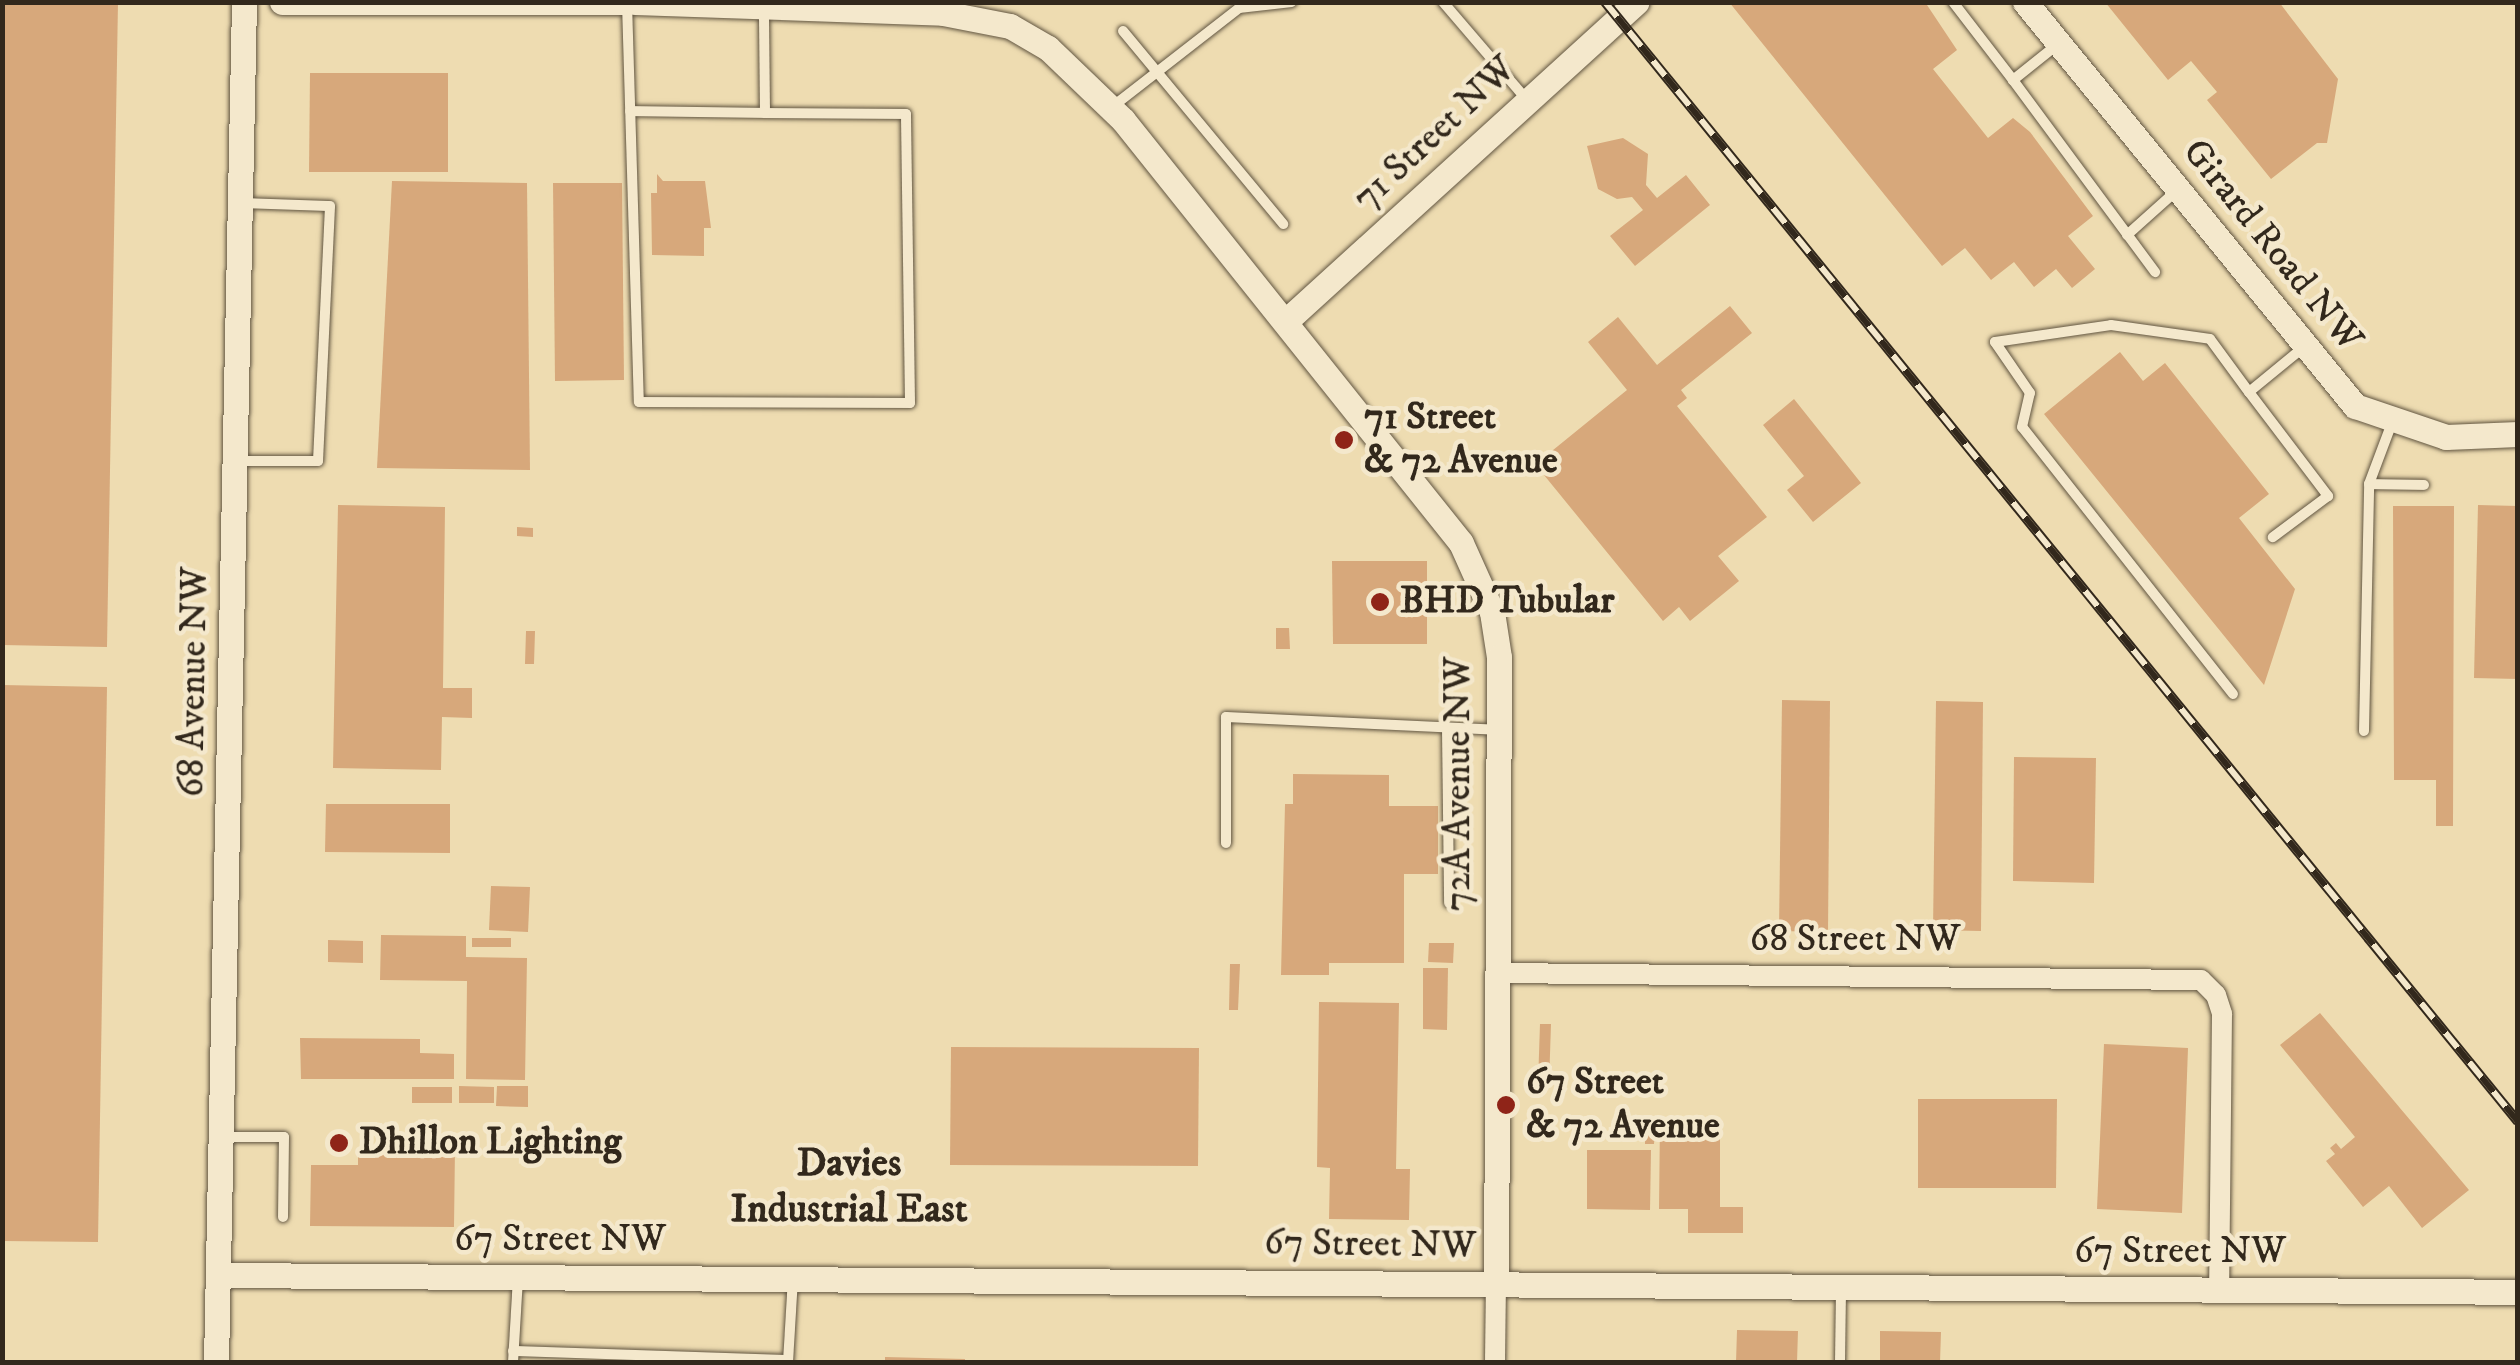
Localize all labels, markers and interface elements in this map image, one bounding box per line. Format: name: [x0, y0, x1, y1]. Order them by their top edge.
street label: 71 Street NW: [1344, 47, 1526, 221]
street label: Girard Road NW: [2172, 130, 2372, 362]
place label: 71 Street & 72 Avenue: [1364, 395, 1558, 484]
marker: 71 Street & 72 Avenue: [1333, 429, 1355, 451]
street label: 68 Avenue NW: [169, 566, 219, 798]
place label: BHD Tubular: [1400, 579, 1614, 625]
marker: BHD Tubular: [1369, 591, 1391, 613]
street label: 72A Avenue NW: [1436, 657, 1482, 911]
street label: 68 Street NW: [1750, 917, 1960, 963]
place label: 67 Street & 72 Avenue: [1526, 1060, 1720, 1150]
marker: 67 Street & 72 Avenue: [1495, 1094, 1517, 1116]
place label: Dhillon Lighting: [359, 1120, 622, 1166]
marker: Dhillon Lighting: [328, 1132, 350, 1154]
district label: Davies Industrial East: [731, 1140, 967, 1234]
street label: 67 Street NW: [454, 1217, 666, 1263]
street label: 67 Street NW: [1264, 1220, 1476, 1270]
street label: 67 Street NW: [2074, 1229, 2286, 1275]

